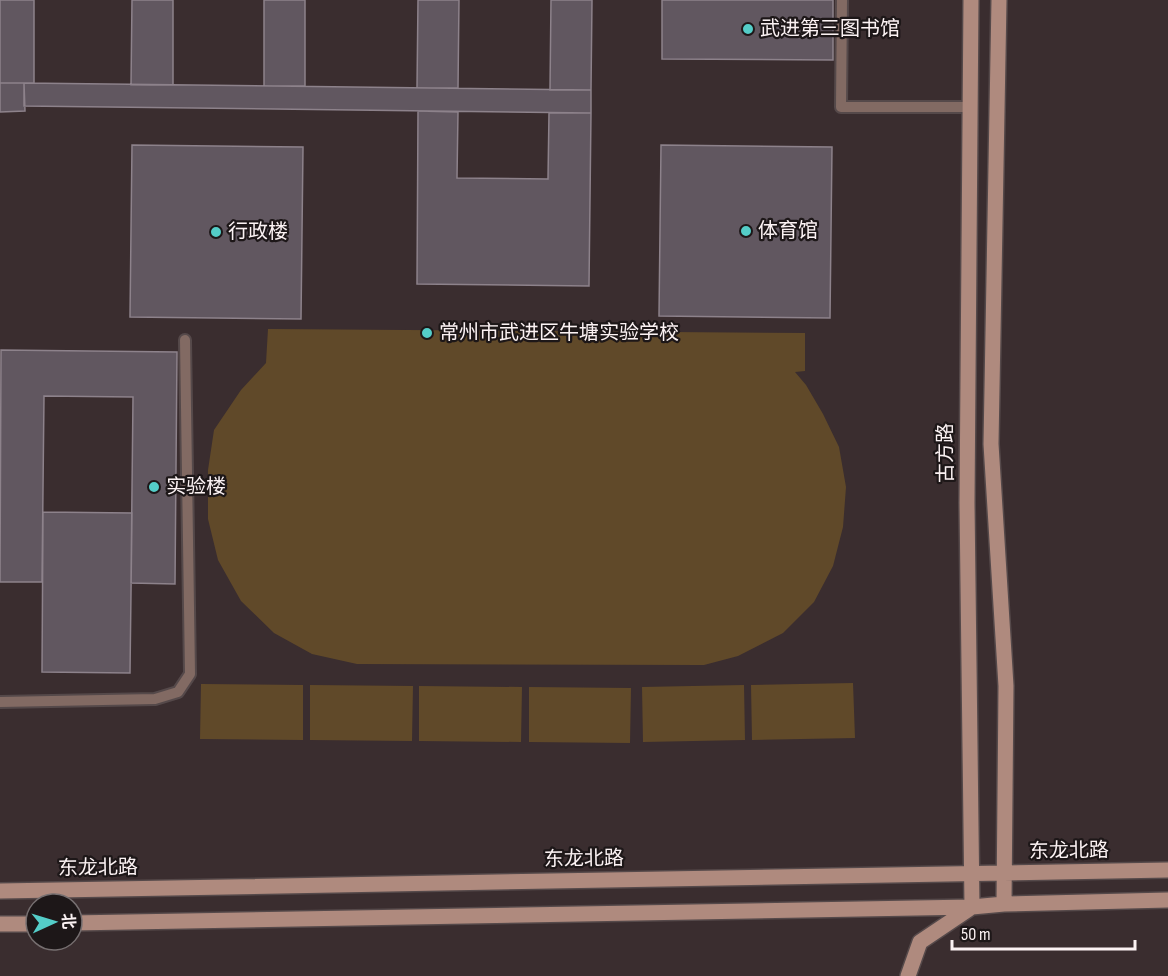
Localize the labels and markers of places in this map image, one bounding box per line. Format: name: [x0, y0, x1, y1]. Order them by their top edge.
place label: 武进第三图书馆: [760, 17, 900, 41]
marker: 武进第三图书馆: [741, 22, 755, 36]
place label: 体育馆: [758, 219, 818, 243]
place label: 行政楼: [228, 220, 288, 244]
marker: 体育馆: [739, 224, 753, 238]
marker: 行政楼: [209, 225, 223, 239]
place label: 常州市武进区牛塘实验学校: [439, 321, 679, 345]
marker: 常州市武进区牛塘实验学校: [420, 326, 434, 340]
place label: 实验楼: [166, 475, 226, 499]
marker: 实验楼: [147, 480, 161, 494]

